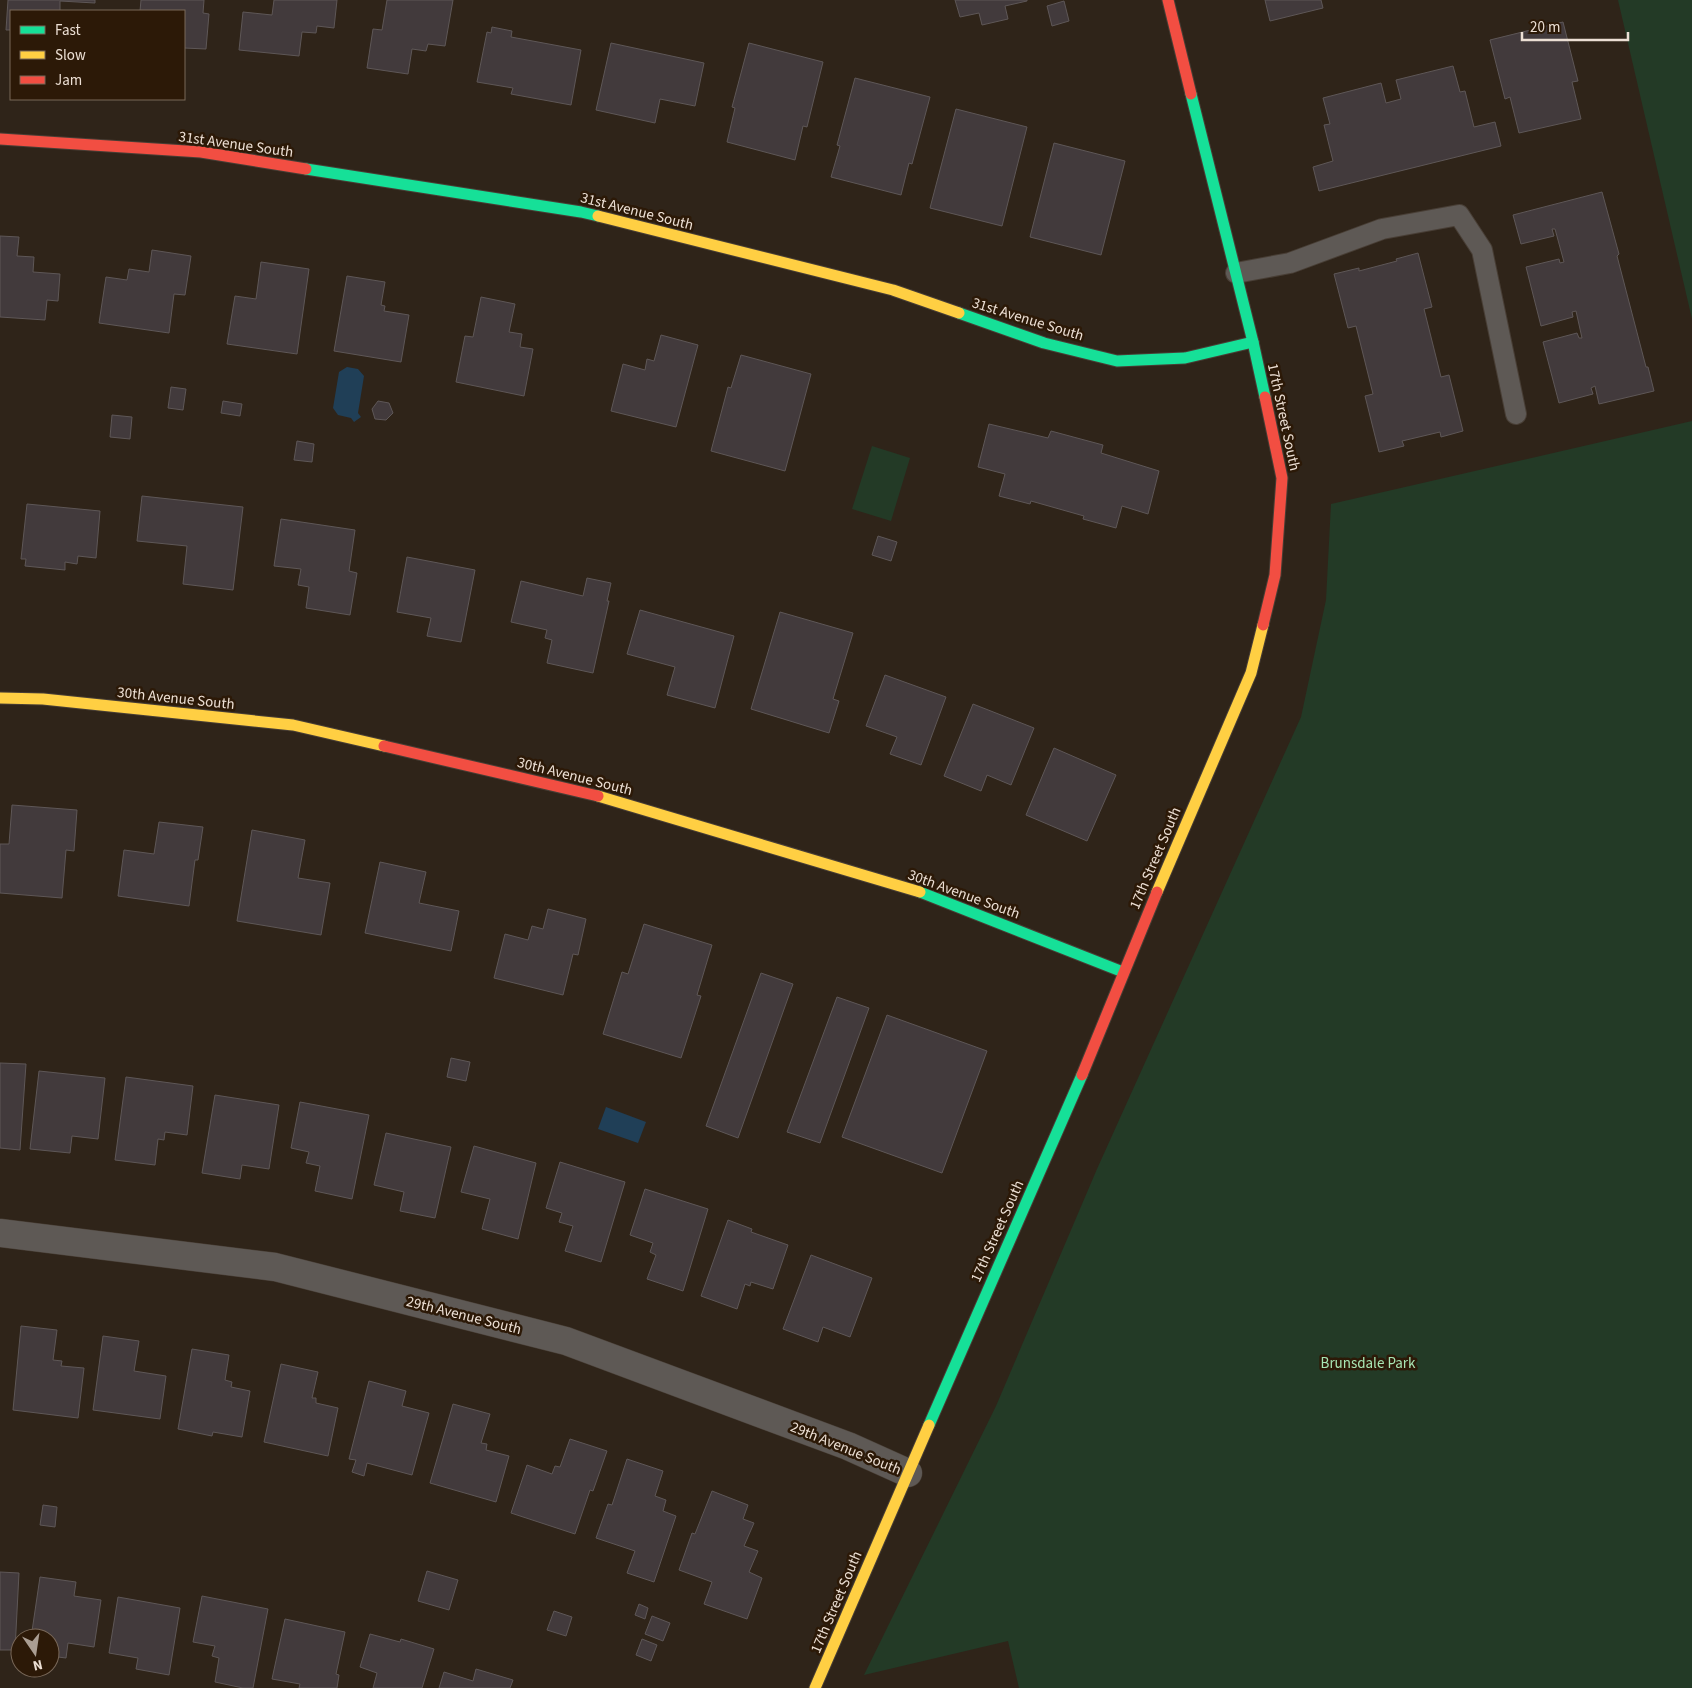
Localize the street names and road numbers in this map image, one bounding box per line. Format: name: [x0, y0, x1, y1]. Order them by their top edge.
street label: 31st Avenue South: [177, 126, 295, 163]
street label: 31st Avenue South: [578, 187, 696, 236]
street label: 31st Avenue South: [969, 293, 1086, 346]
street label: 17th Street South: [1262, 361, 1305, 473]
street label: 30th Avenue South: [116, 682, 236, 715]
street label: 30th Avenue South: [515, 752, 635, 801]
street label: 17th Street South: [1124, 804, 1186, 913]
street label: 30th Avenue South: [905, 864, 1023, 924]
street label: 17th Street South: [966, 1177, 1029, 1285]
street label: 29th Avenue South: [404, 1291, 524, 1340]
street label: 29th Avenue South: [787, 1417, 904, 1480]
street label: 17th Street South: [805, 1548, 867, 1657]

